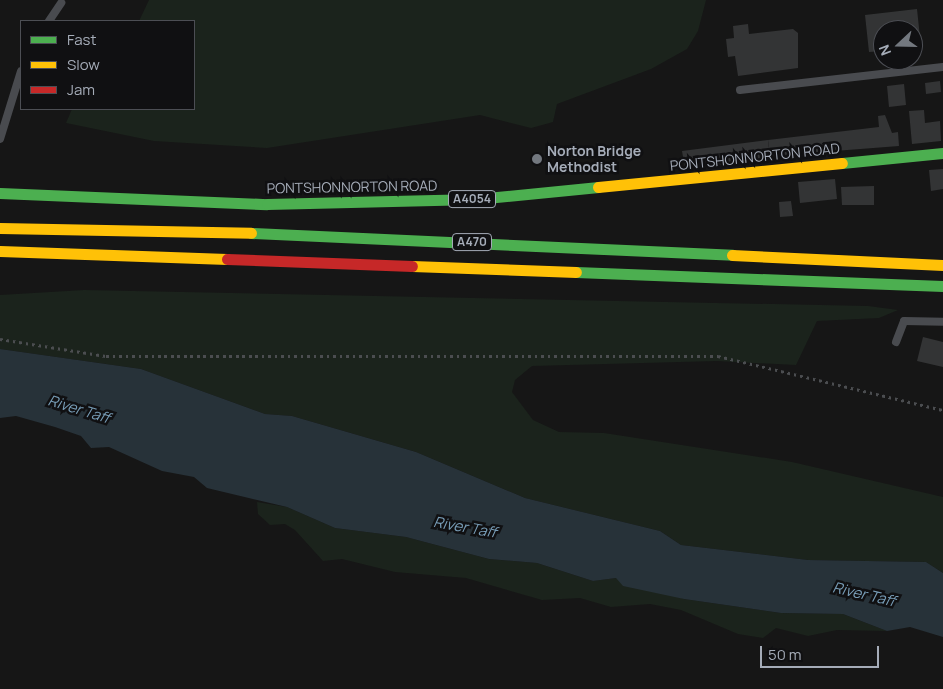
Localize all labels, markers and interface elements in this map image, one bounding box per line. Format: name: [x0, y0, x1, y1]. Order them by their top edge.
legend: [20, 20, 195, 110]
north arrow: [873, 20, 923, 70]
text: Fast: [67, 29, 96, 50]
text: N: [874, 42, 895, 58]
text: Slow: [67, 54, 100, 75]
text: Jam: [67, 79, 95, 100]
street label: PONTSHONNORTON ROAD: [669, 140, 841, 174]
place label: Norton Bridge Methodist: [547, 143, 641, 176]
marker: Norton Bridge Methodist: [531, 153, 543, 165]
street label: PONTSHONNORTON ROAD: [266, 177, 438, 197]
road number: A4054: [447, 190, 497, 208]
road number: A470: [451, 232, 493, 252]
water label: River Taff: [46, 391, 112, 427]
water label: River Taff: [432, 513, 498, 541]
water label: River Taff: [831, 578, 897, 610]
scale bar: [763, 636, 882, 668]
text: 50 m: [768, 644, 802, 665]

